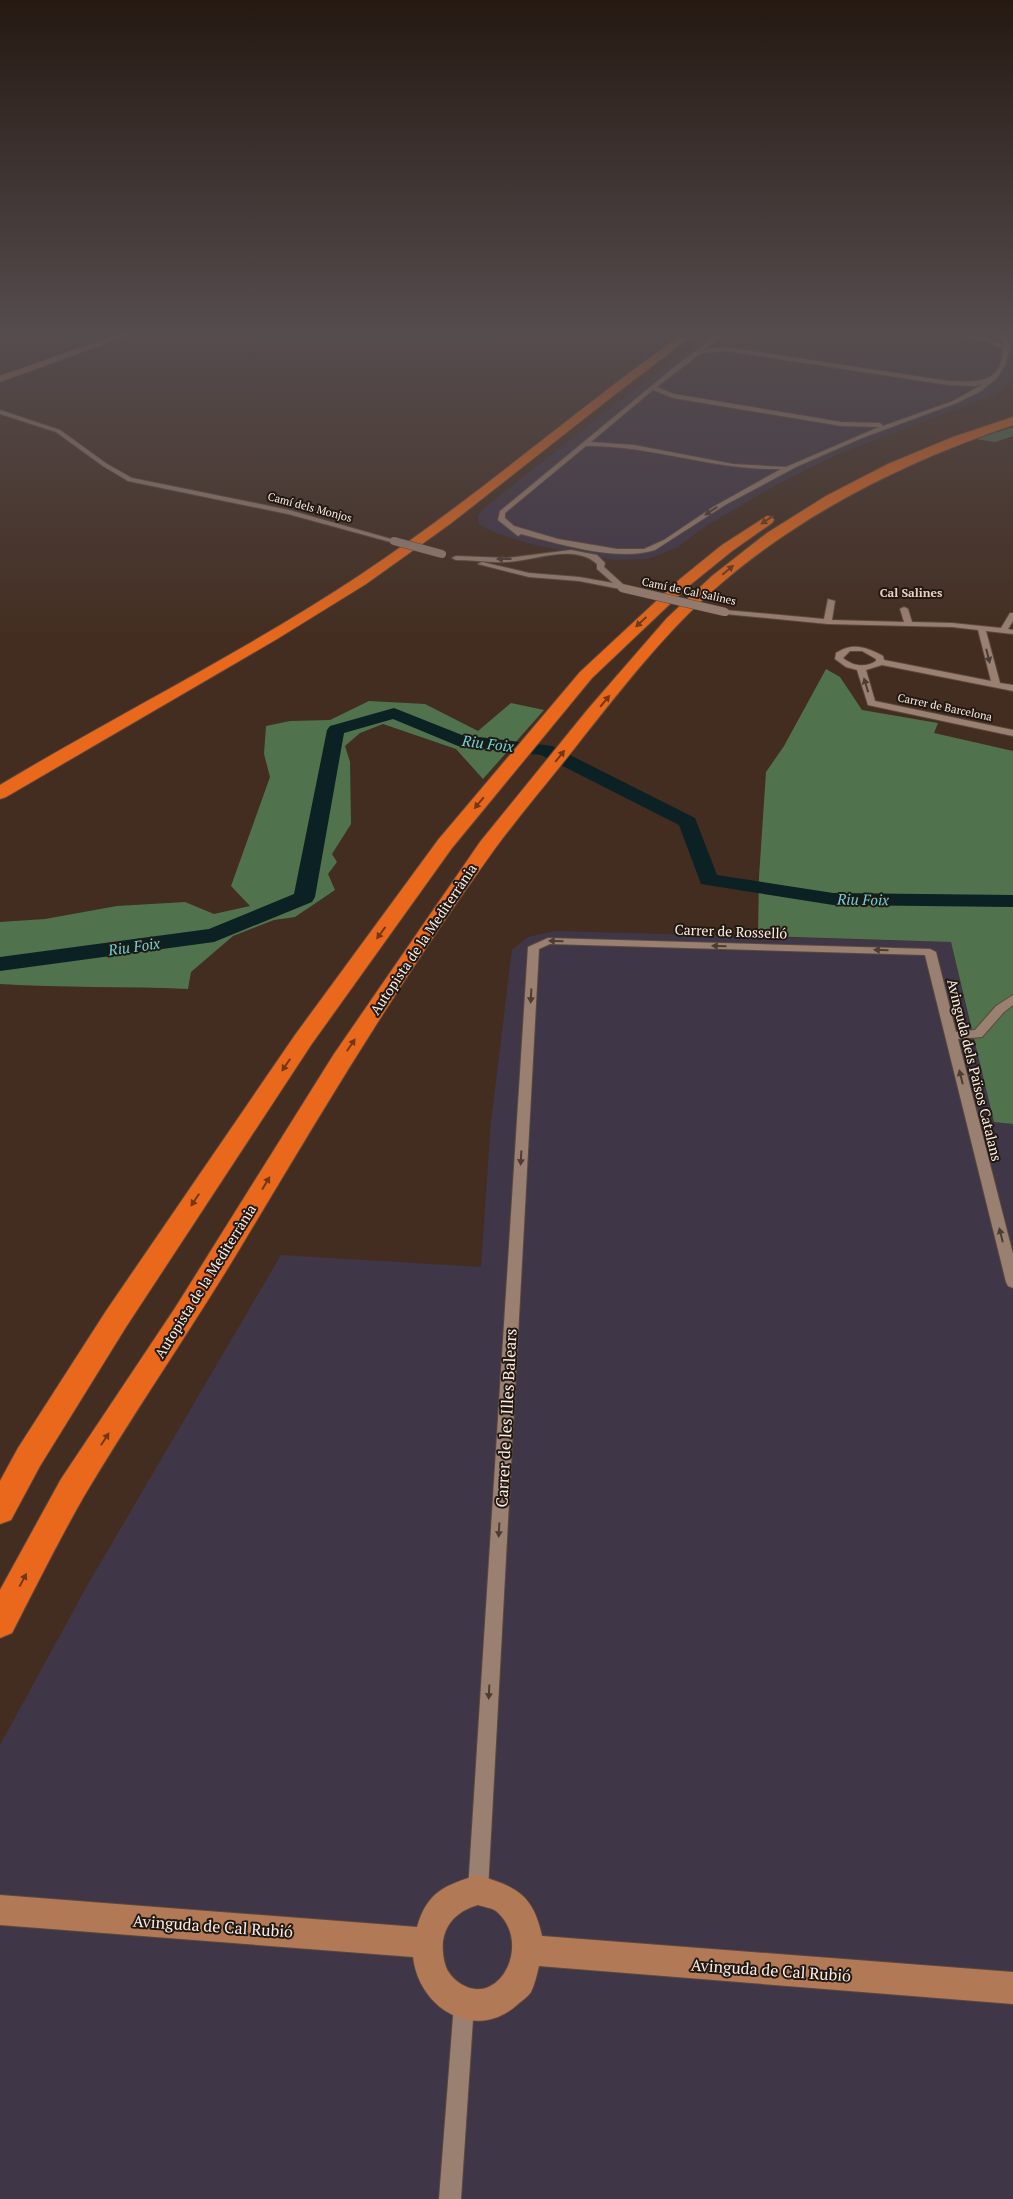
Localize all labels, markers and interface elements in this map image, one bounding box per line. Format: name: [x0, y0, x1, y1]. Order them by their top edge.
street label: Camí dels Monjos: [266, 489, 354, 525]
one-way arrow: [705, 506, 718, 516]
one-way arrow: [760, 515, 774, 525]
one-way arrow: [495, 555, 511, 563]
one-way arrow: [722, 564, 735, 575]
street label: Camí de Cal Salines: [641, 574, 738, 608]
district label: Cal Salines: [880, 585, 943, 600]
one-way arrow: [636, 616, 648, 628]
one-way arrow: [984, 649, 992, 664]
one-way arrow: [862, 678, 869, 693]
street label: Carrer de Barcelona: [896, 690, 994, 724]
one-way arrow: [600, 694, 611, 707]
water label: Riu Foix: [460, 730, 515, 756]
one-way arrow: [554, 750, 565, 763]
one-way arrow: [473, 797, 484, 810]
street label: Autopista de la Mediterrània: [365, 860, 481, 1018]
water label: Riu Foix: [836, 889, 889, 909]
street label: Carrer de Rosselló: [674, 920, 788, 942]
one-way arrow: [375, 926, 386, 939]
water label: Riu Foix: [106, 932, 161, 960]
one-way arrow: [548, 937, 564, 945]
one-way arrow: [710, 941, 726, 949]
one-way arrow: [873, 946, 889, 954]
street label: Avinguda dels Països Catalans: [943, 977, 1007, 1163]
one-way arrow: [526, 988, 534, 1004]
one-way arrow: [346, 1038, 356, 1052]
one-way arrow: [281, 1058, 291, 1071]
one-way arrow: [957, 1070, 965, 1085]
one-way arrow: [517, 1150, 525, 1166]
one-way arrow: [261, 1177, 270, 1190]
one-way arrow: [191, 1193, 200, 1206]
street label: Autopista de la Mediterrània: [150, 1200, 260, 1362]
one-way arrow: [997, 1227, 1005, 1242]
street label: Carrer de les Illes Balears: [490, 1328, 522, 1508]
one-way arrow: [100, 1432, 110, 1446]
one-way arrow: [495, 1522, 503, 1538]
one-way arrow: [19, 1572, 27, 1587]
one-way arrow: [485, 1684, 493, 1700]
street label: Avinguda de Cal Rubió: [132, 1909, 294, 1943]
street label: Avinguda de Cal Rubió: [690, 1953, 852, 1987]

